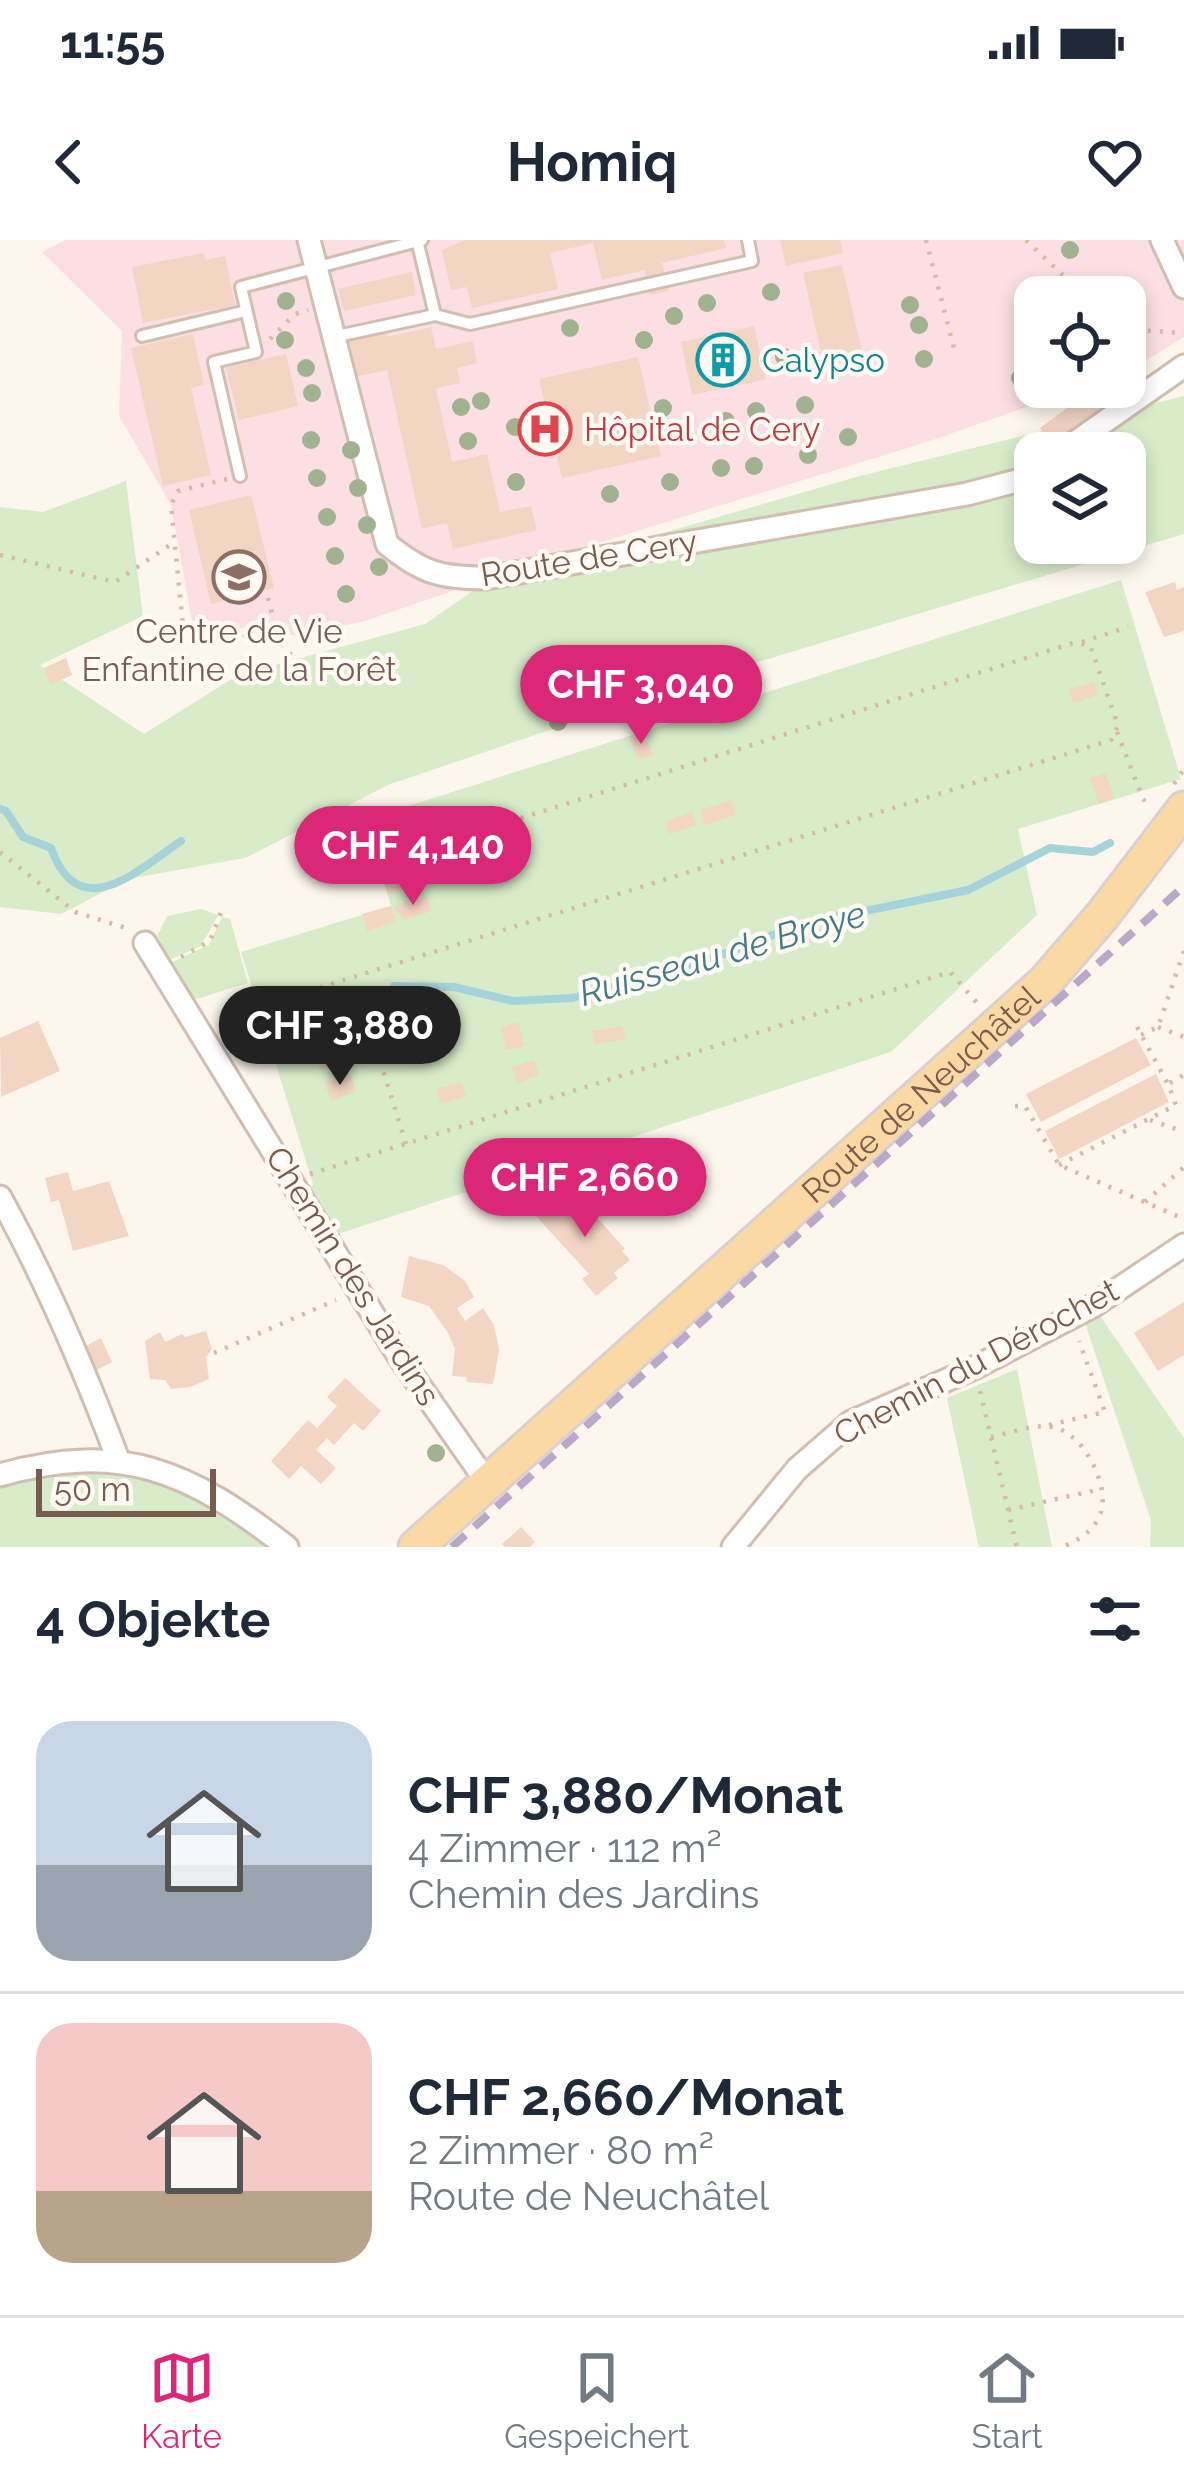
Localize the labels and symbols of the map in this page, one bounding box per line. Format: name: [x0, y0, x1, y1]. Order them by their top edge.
building icon: Calypso: [695, 332, 751, 388]
place label: Calypso: [762, 341, 885, 380]
hospital icon: Hôpital de Cery: [517, 401, 573, 457]
place label: Hôpital de Cery: [584, 410, 821, 449]
street label: Route de Cery: [478, 522, 700, 594]
school or university icon: Centre de Vie Enfantine de la Forêt: [211, 549, 267, 605]
place label: Centre de Vie Enfantine de la Forêt: [81, 612, 397, 689]
pin: CHF 3,040: [504, 645, 778, 747]
pin: CHF 4,140: [276, 806, 550, 908]
water label: Ruisseau de Broye: [574, 892, 870, 1014]
street label: Route de Neuchâtel: [794, 977, 1048, 1211]
pin: CHF 3,880: [203, 986, 477, 1088]
pin: CHF 2,660: [448, 1138, 722, 1240]
street label: Chemin des Jardins: [258, 1140, 448, 1412]
street label: Chemin du Dérochet: [827, 1271, 1125, 1453]
scale bar: [36, 1463, 216, 1516]

